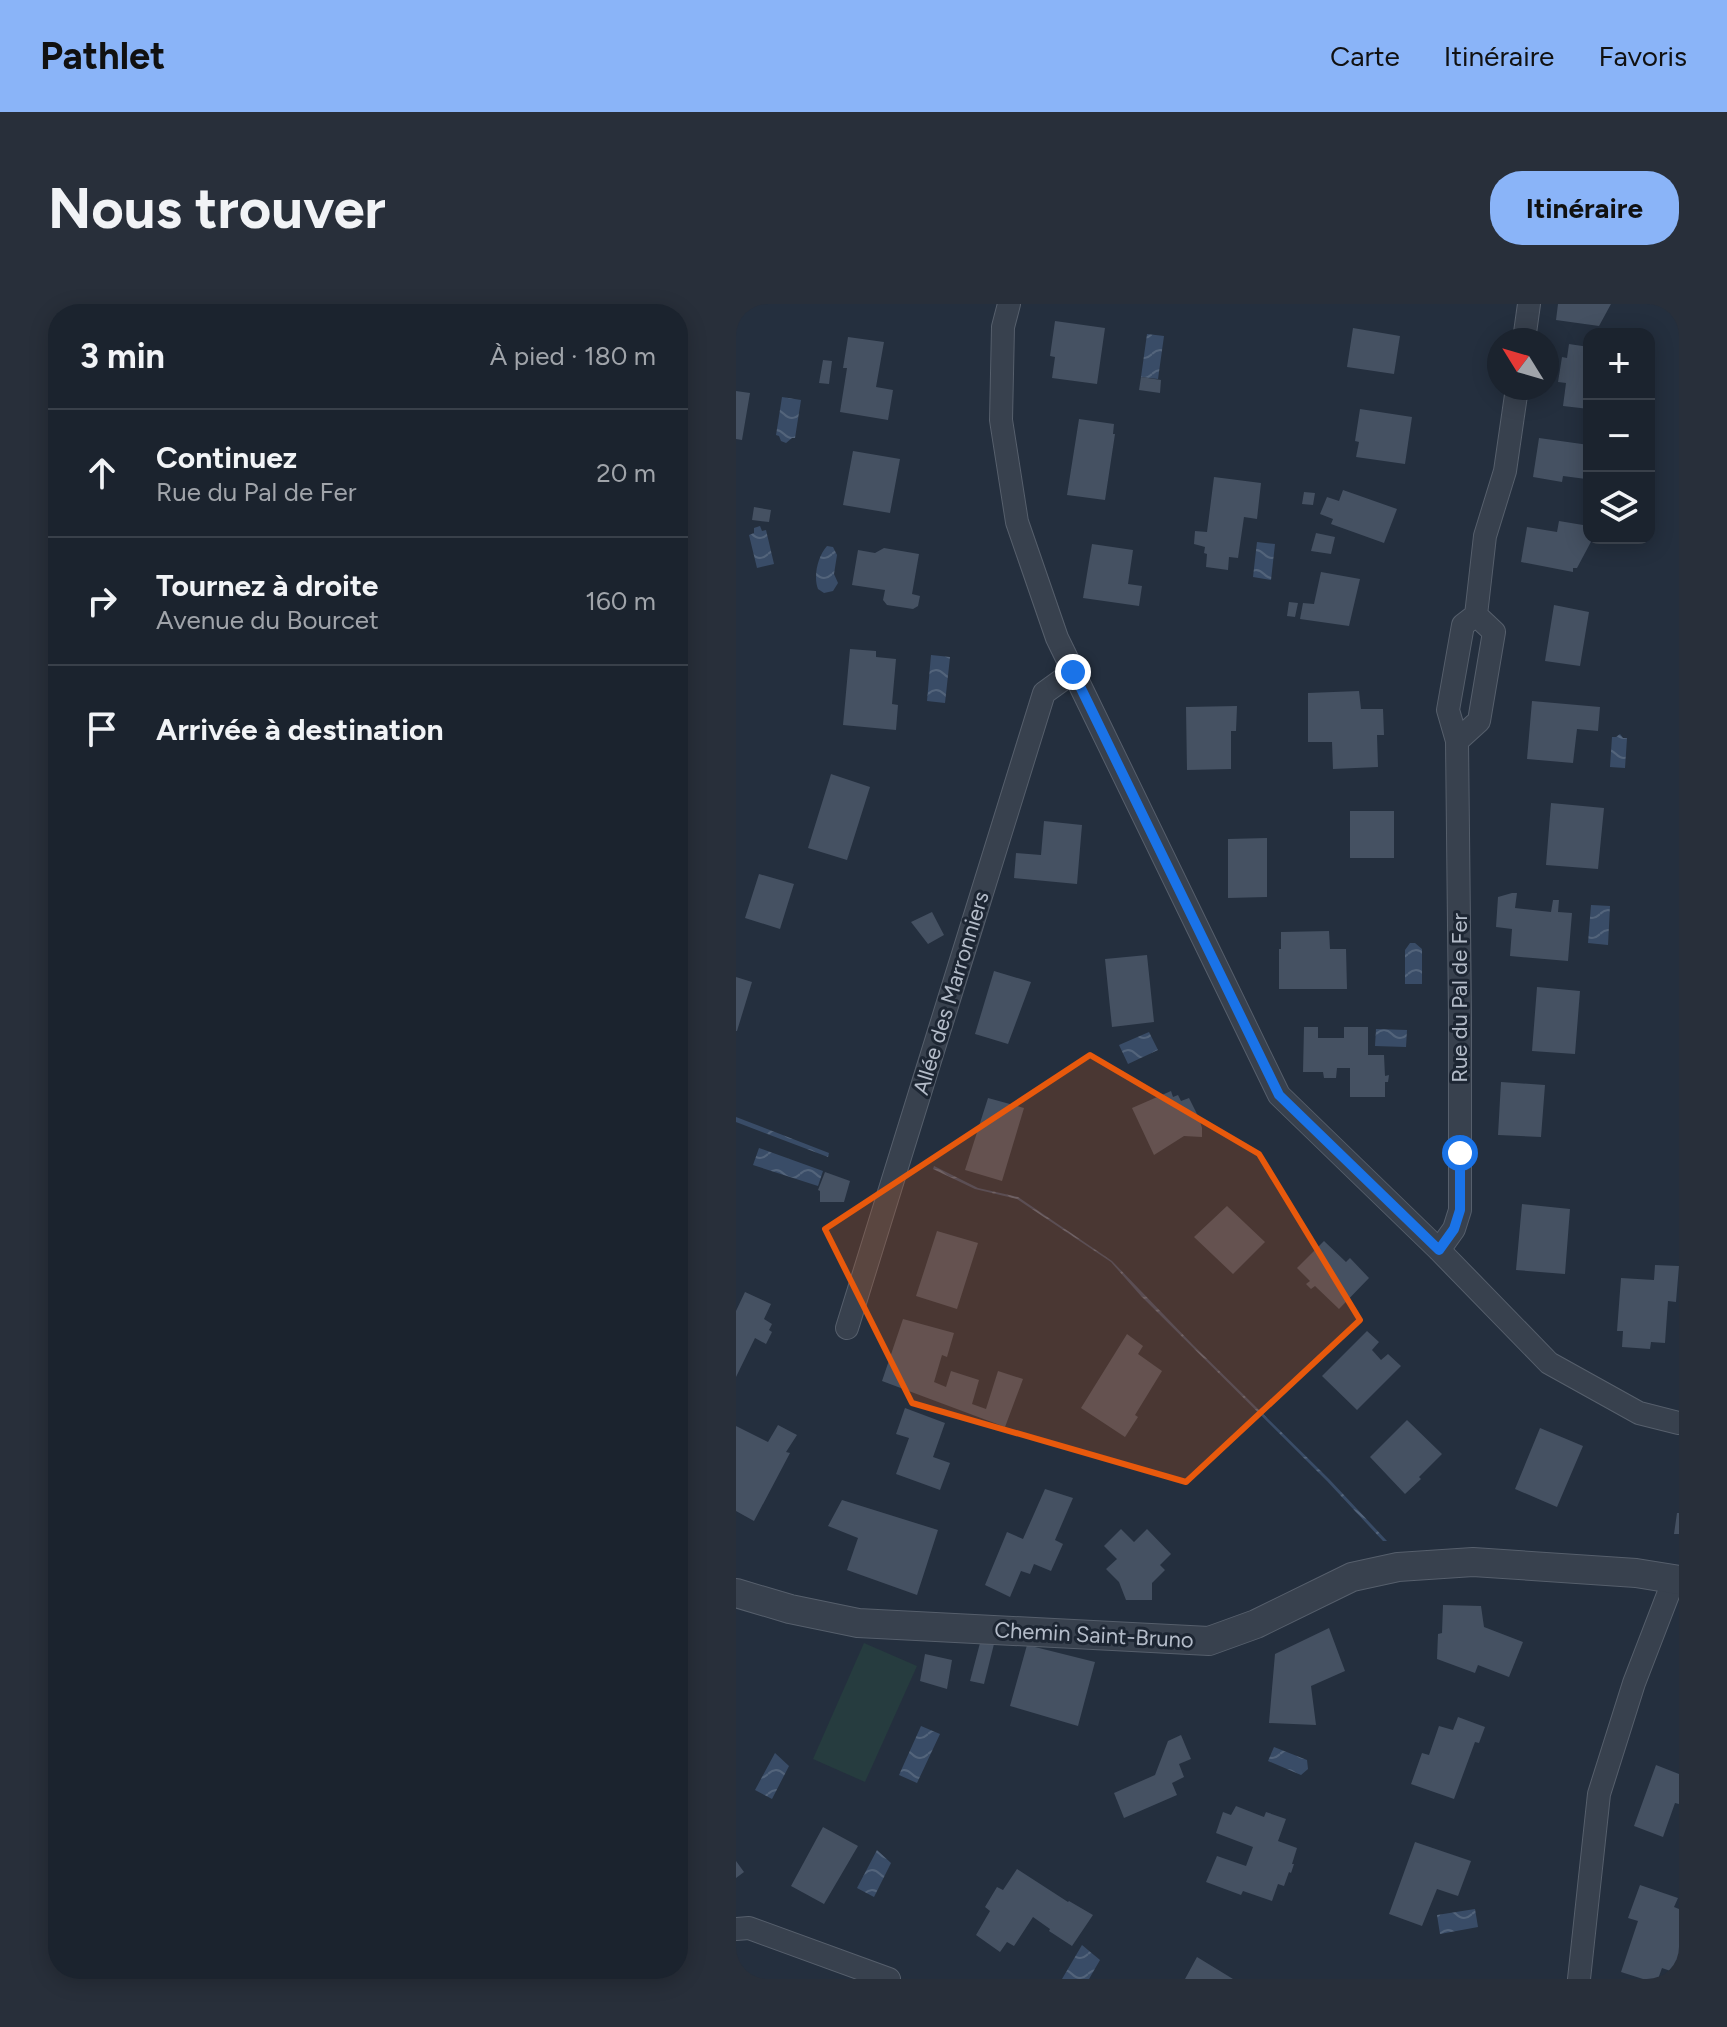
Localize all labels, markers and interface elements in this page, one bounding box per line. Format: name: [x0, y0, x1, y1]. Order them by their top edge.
text: Pathlet: [40, 33, 165, 79]
text: Carte: [1330, 39, 1400, 73]
text: Itinéraire: [1444, 39, 1554, 73]
text: Favoris: [1598, 39, 1687, 73]
button: Itinéraire: [1490, 171, 1679, 245]
text: Nous trouver: [48, 175, 386, 242]
north arrow: [1487, 328, 1559, 400]
map controls: [1583, 328, 1655, 544]
button: +: [1583, 328, 1655, 400]
text: 3 min: [80, 336, 165, 377]
text: À pied · 180 m: [490, 340, 656, 372]
button: −: [1583, 400, 1655, 472]
text: Continuez: [156, 439, 297, 476]
icon: ahead: [80, 451, 124, 495]
text: 20 m: [596, 457, 656, 489]
button: layers: [1583, 472, 1655, 544]
text: Rue du Pal de Fer: [156, 476, 357, 508]
text: Tournez à droite: [156, 567, 378, 604]
icon: right: [80, 579, 124, 623]
text: 160 m: [585, 585, 656, 617]
text: Avenue du Bourcet: [156, 604, 379, 636]
route end: [1055, 654, 1091, 690]
icon: arrive: [80, 707, 124, 751]
text: Arrivée à destination: [156, 711, 443, 748]
street label: Allée des Marronniers: [907, 888, 995, 1098]
street label: Rue du Pal de Fer: [1446, 913, 1473, 1083]
route start: [1442, 1135, 1478, 1171]
street label: Chemin Saint-Bruno: [994, 1616, 1194, 1654]

